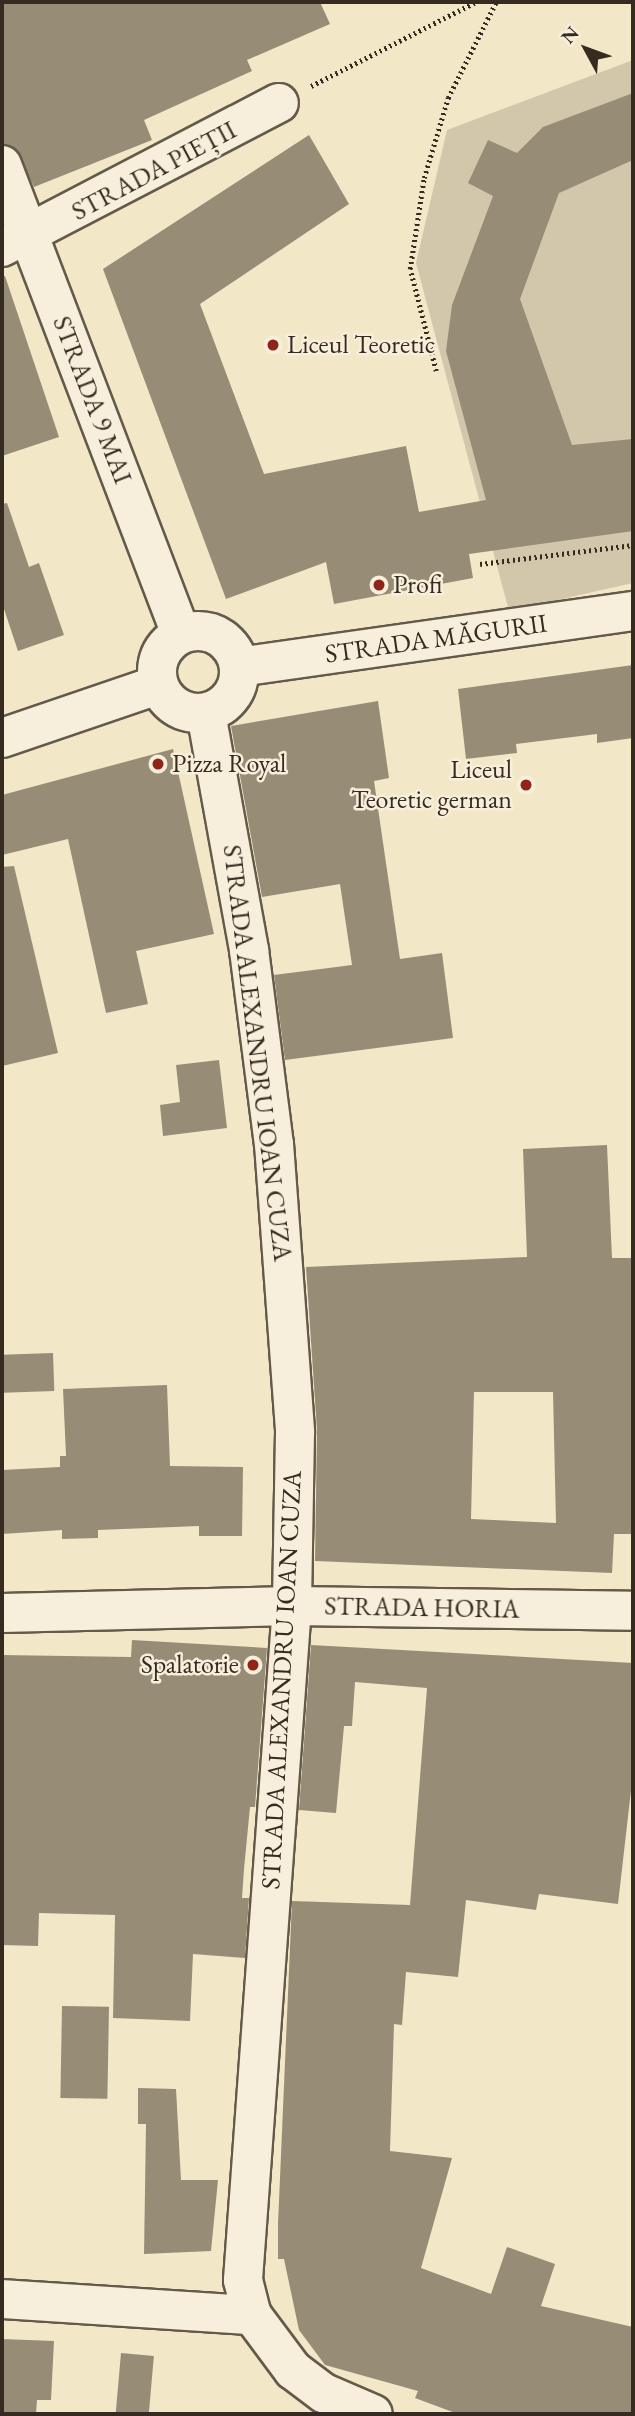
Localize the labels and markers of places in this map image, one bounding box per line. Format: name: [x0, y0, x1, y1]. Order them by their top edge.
place label: Liceul Teoretic: [287, 329, 435, 361]
marker: Liceul Teoretic: [265, 337, 281, 353]
place label: Profi: [393, 569, 442, 601]
marker: Profi: [371, 577, 387, 593]
place label: Pizza Royal: [172, 748, 286, 780]
place label: Liceul Teoretic german: [351, 754, 512, 816]
marker: Pizza Royal: [150, 756, 166, 772]
marker: Liceul Teoretic german: [518, 777, 534, 793]
place label: Spalatorie: [141, 1649, 239, 1681]
marker: Spalatorie: [245, 1657, 261, 1673]

